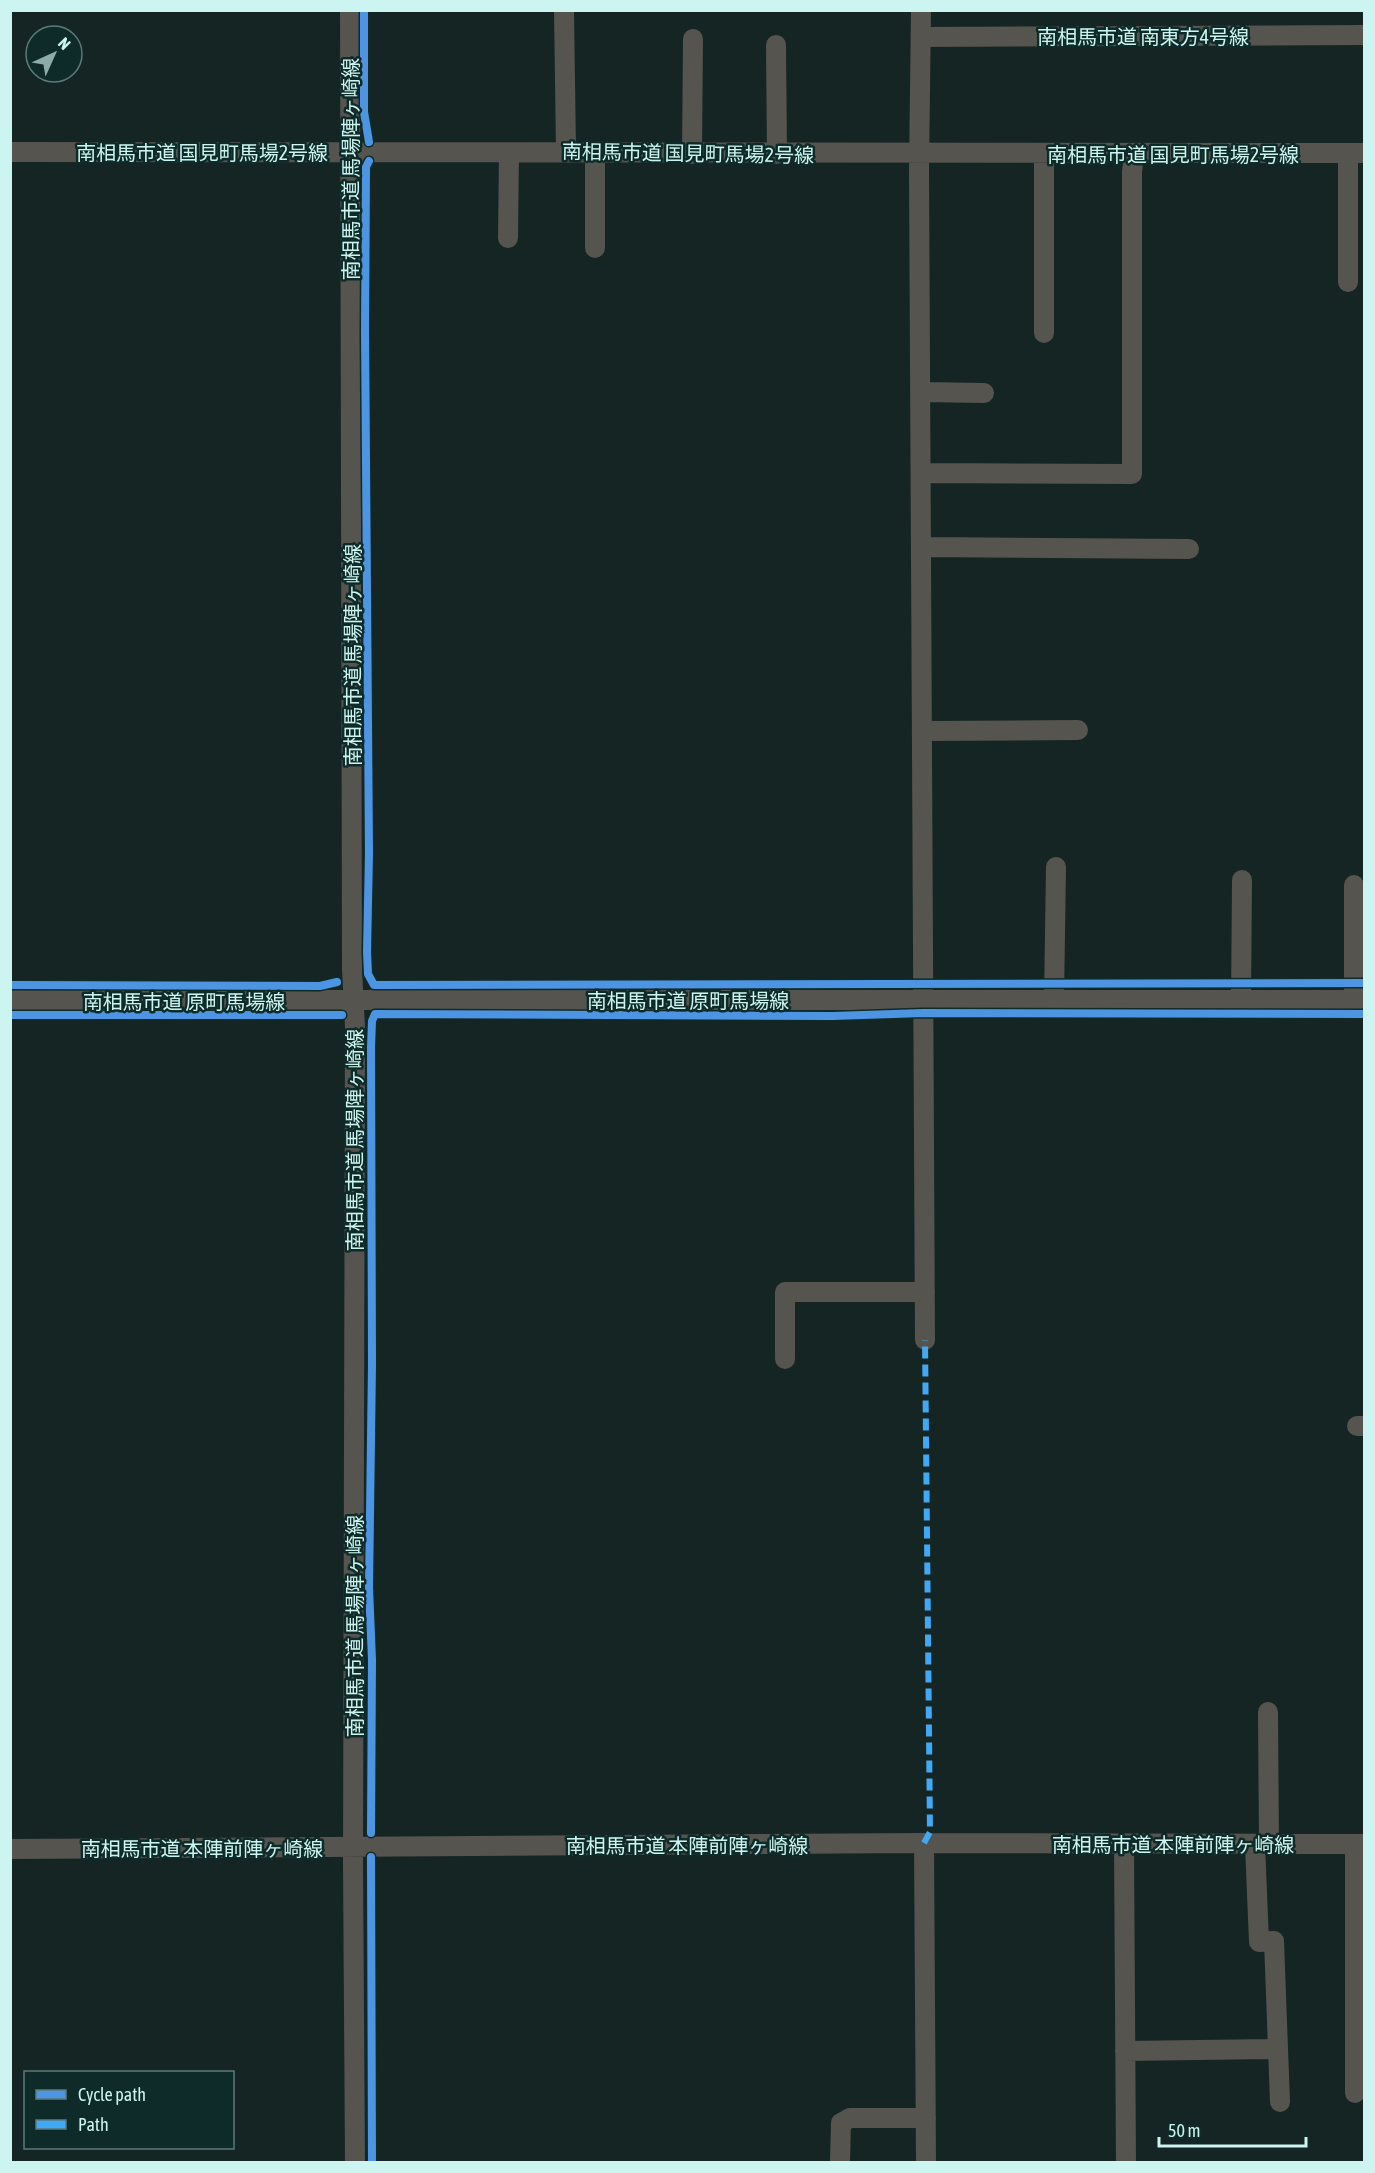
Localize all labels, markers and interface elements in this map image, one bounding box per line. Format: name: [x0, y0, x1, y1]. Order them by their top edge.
north arrow: [24, 24, 84, 84]
street label: 南相馬市道 南東方4号線: [1037, 25, 1249, 48]
text: N: [55, 34, 74, 53]
street label: 南相馬市道 馬場陣ヶ崎線: [339, 58, 362, 280]
street label: 南相馬市道 国見町馬場2号線: [562, 139, 814, 167]
street label: 南相馬市道 国見町馬場2号線: [76, 141, 328, 164]
street label: 南相馬市道 国見町馬場2号線: [1047, 143, 1299, 166]
street label: 南相馬市道 馬場陣ヶ崎線: [341, 544, 364, 766]
street label: 南相馬市道 原町馬場線: [587, 989, 789, 1012]
street label: 南相馬市道 原町馬場線: [83, 990, 285, 1013]
street label: 南相馬市道 馬場陣ヶ崎線: [343, 1029, 366, 1251]
street label: 南相馬市道 馬場陣ヶ崎線: [343, 1515, 366, 1737]
street label: 南相馬市道 本陣前陣ヶ崎線: [1052, 1833, 1294, 1856]
street label: 南相馬市道 本陣前陣ヶ崎線: [566, 1834, 808, 1857]
street label: 南相馬市道 本陣前陣ヶ崎線: [81, 1837, 323, 1860]
legend: [24, 2071, 234, 2149]
text: Cycle path: [78, 2084, 146, 2105]
scale bar: [1159, 2110, 1306, 2148]
text: Path: [78, 2114, 109, 2135]
text: 50 m: [1168, 2120, 1200, 2141]

